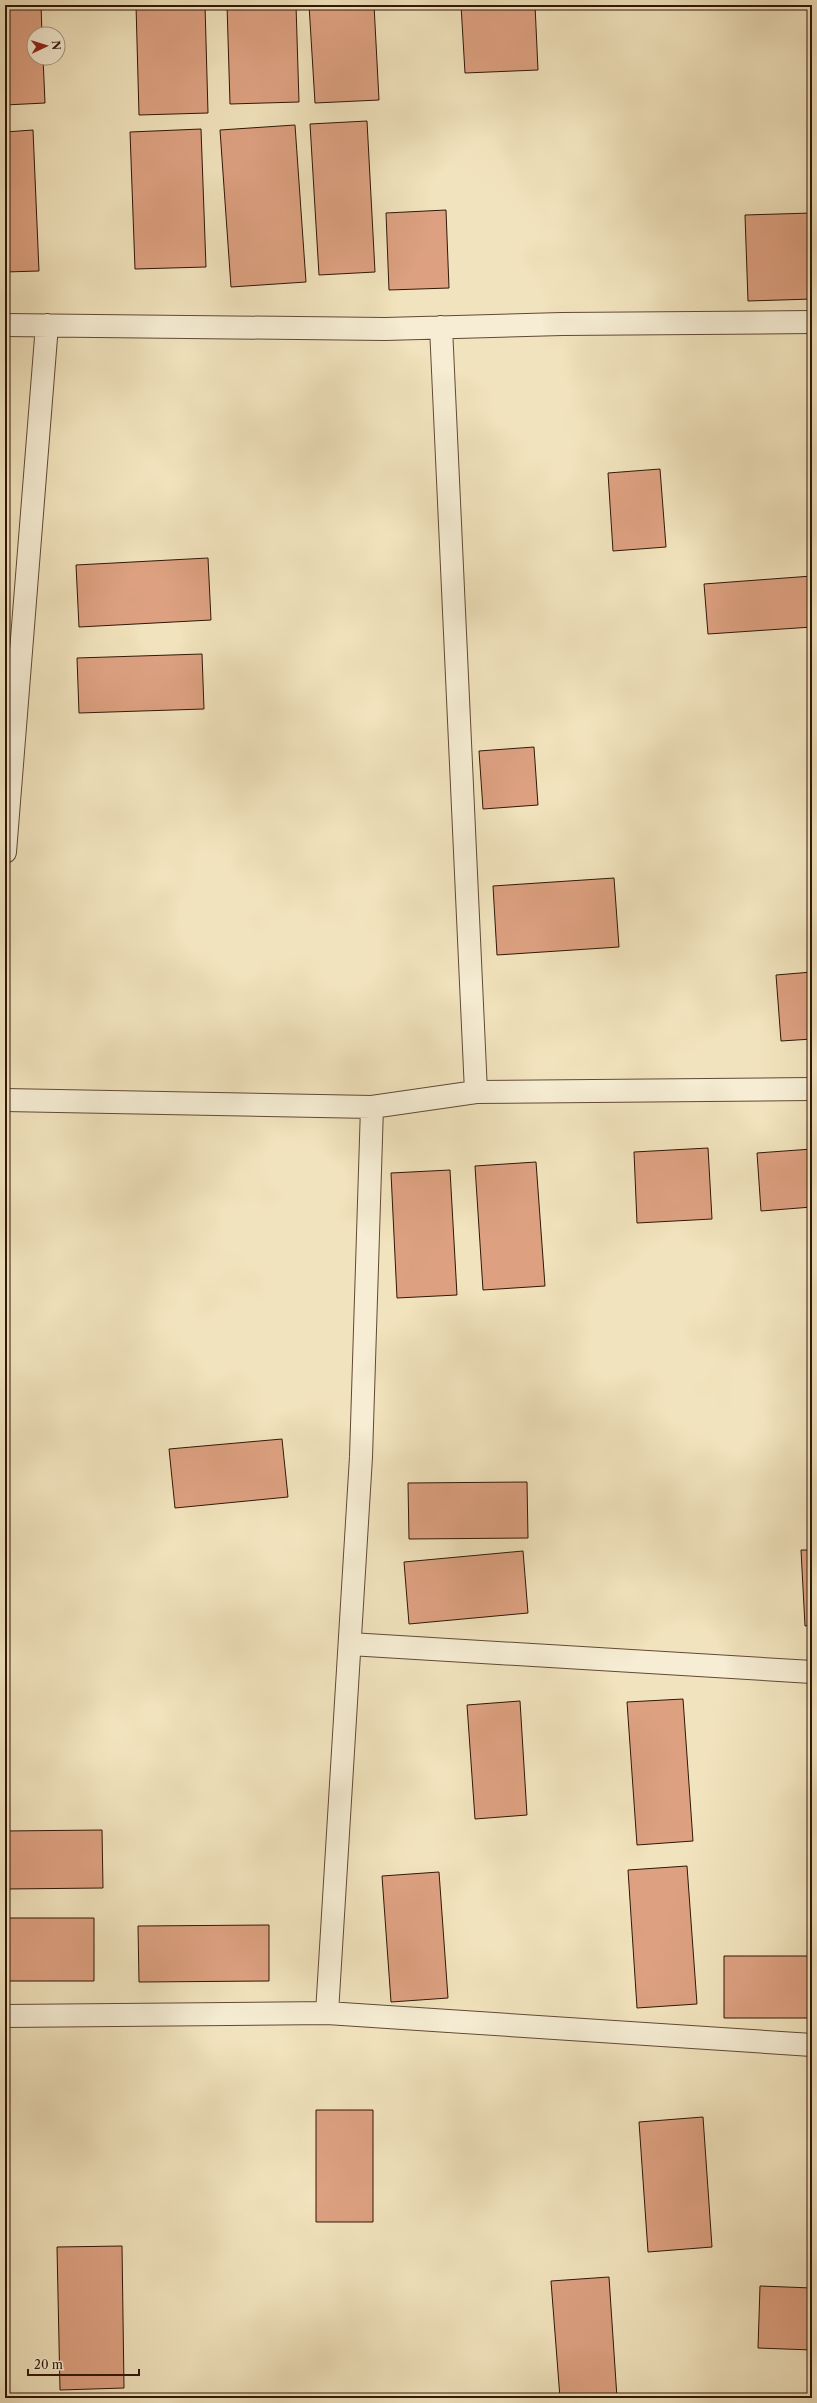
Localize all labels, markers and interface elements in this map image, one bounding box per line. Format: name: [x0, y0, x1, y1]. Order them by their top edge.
north arrow: [26, 26, 66, 66]
text: N: [49, 40, 63, 51]
scale bar: [28, 2351, 139, 2377]
text: 20 m: [34, 2357, 63, 2372]

